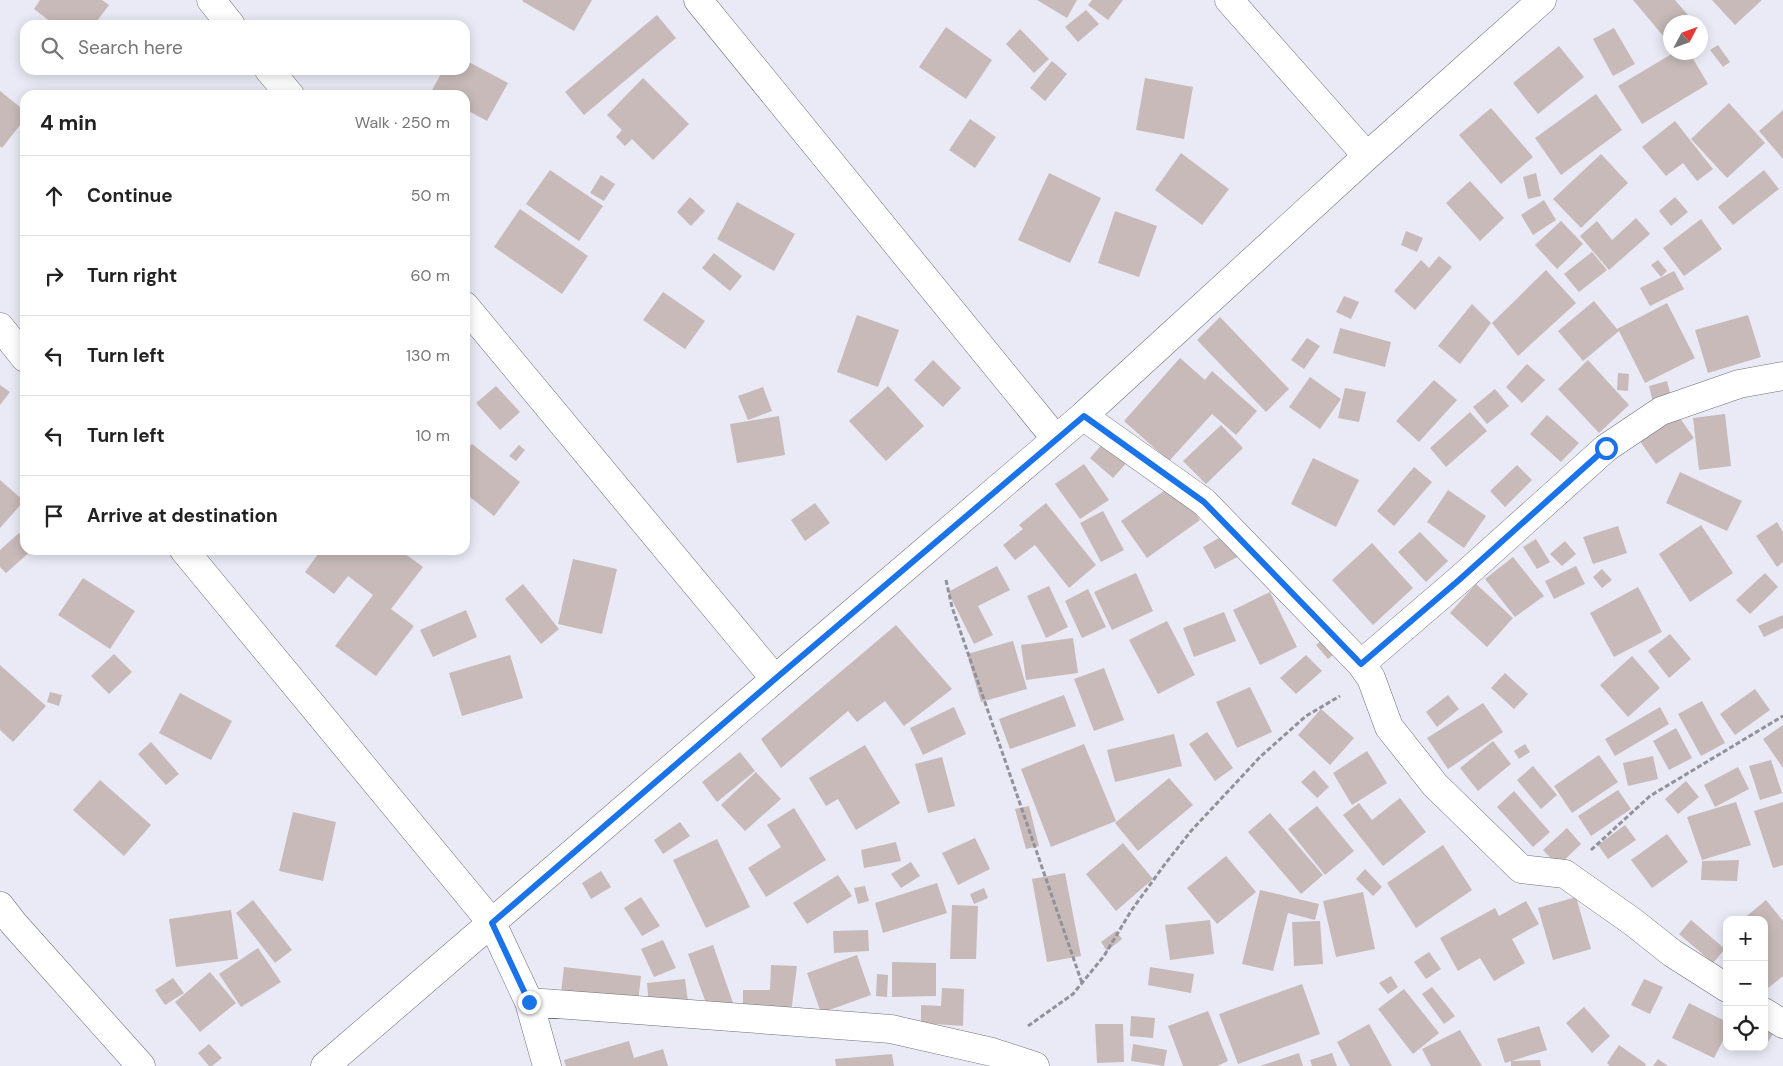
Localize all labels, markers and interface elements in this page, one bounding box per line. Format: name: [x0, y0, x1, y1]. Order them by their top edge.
north arrow: [1663, 15, 1708, 60]
search box: [20, 20, 470, 75]
icon: search: [38, 34, 66, 62]
text: Search here: [78, 35, 183, 60]
text: 4 min: [40, 109, 97, 137]
text: Walk · 250 m: [355, 112, 450, 133]
icon: ahead: [40, 182, 68, 210]
text: Continue: [87, 183, 173, 208]
text: 50 m: [411, 185, 450, 206]
icon: right: [40, 262, 68, 290]
text: Turn right: [87, 263, 177, 288]
text: 60 m: [410, 265, 450, 286]
icon: left: [40, 342, 68, 370]
text: Turn left: [87, 343, 165, 368]
text: 130 m: [406, 345, 450, 366]
icon: left: [40, 422, 68, 450]
text: Turn left: [87, 423, 165, 448]
text: 10 m: [416, 425, 450, 446]
route start: [1595, 437, 1618, 460]
icon: arrive: [40, 502, 68, 530]
text: Arrive at destination: [87, 503, 278, 528]
map controls: [1723, 916, 1768, 1051]
button: +: [1723, 916, 1768, 961]
button: −: [1723, 961, 1768, 1006]
route end: [518, 991, 541, 1014]
button: locate: [1723, 1006, 1768, 1051]

